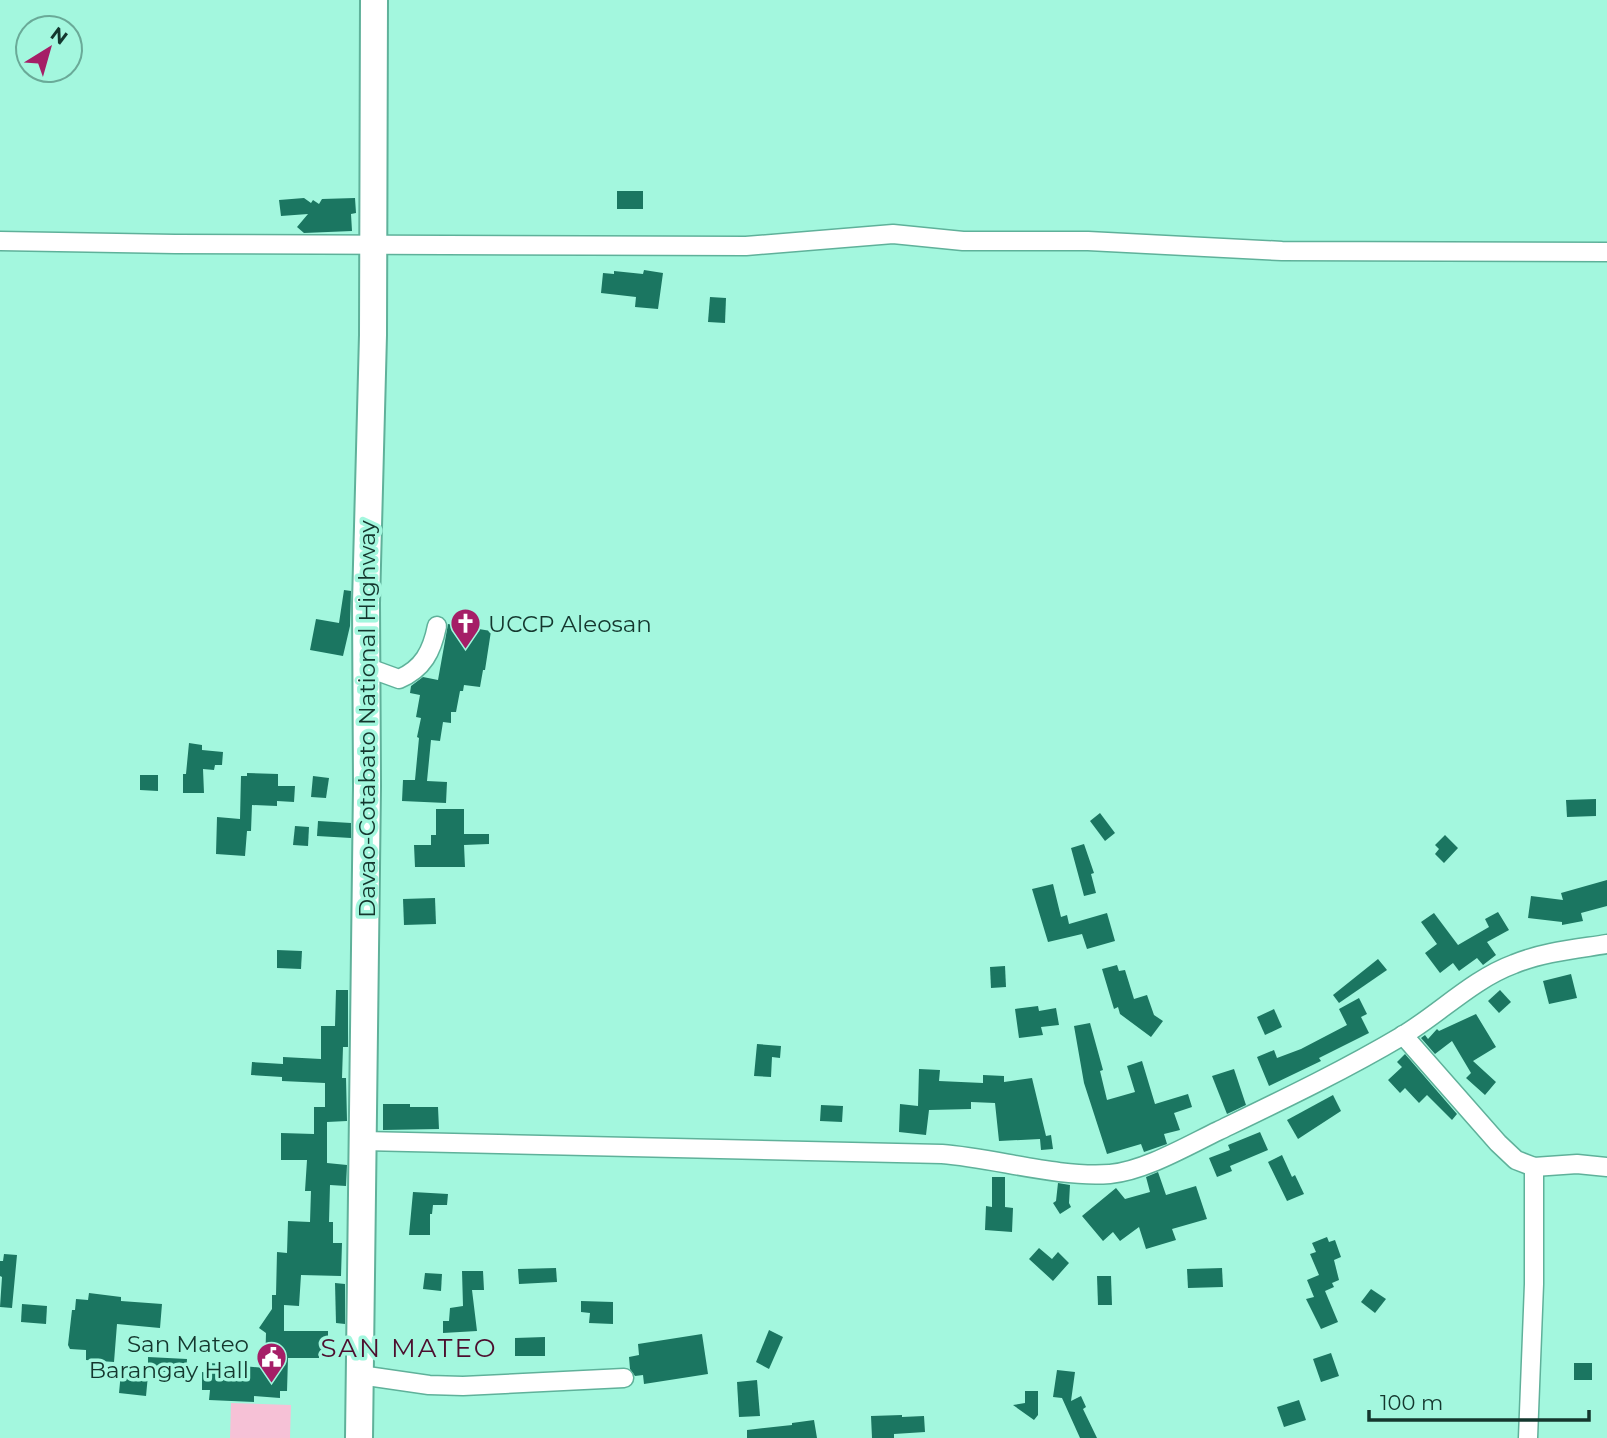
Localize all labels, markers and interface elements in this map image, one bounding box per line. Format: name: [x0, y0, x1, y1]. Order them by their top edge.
north arrow: [14, 14, 84, 84]
text: N: [46, 22, 72, 50]
street label: Davao-Cotabato National Highway: [353, 520, 381, 918]
church icon: UCCP Aleosan: [448, 607, 482, 651]
place label: UCCP Aleosan: [488, 610, 652, 638]
place label: San Mateo Barangay Hall: [89, 1330, 249, 1384]
district label: SAN MATEO: [320, 1332, 498, 1364]
public building icon: San Mateo Barangay Hall: [255, 1340, 289, 1384]
scale bar: [1369, 1378, 1590, 1422]
text: 100 m: [1380, 1390, 1443, 1415]

